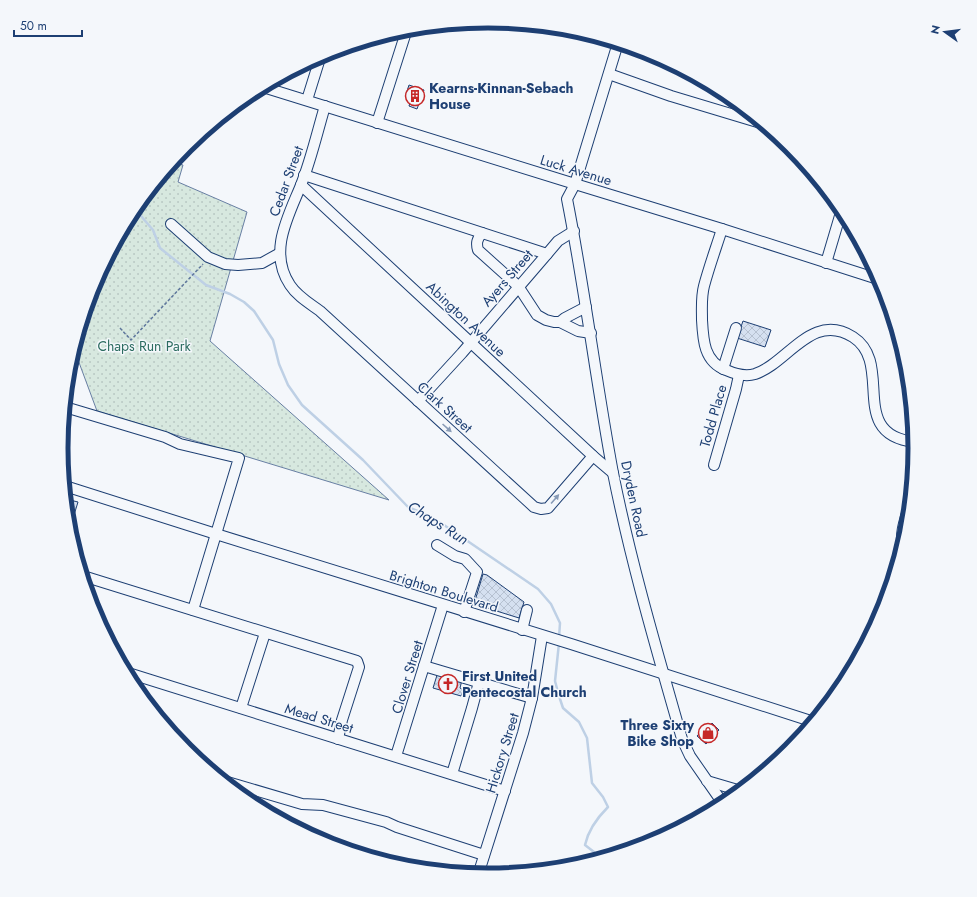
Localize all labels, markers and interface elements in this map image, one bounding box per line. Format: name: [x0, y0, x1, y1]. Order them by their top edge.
scale bar: [14, 12, 82, 38]
north arrow: [925, 12, 965, 52]
text: 50 m: [20, 17, 47, 35]
text: N: [926, 23, 944, 36]
place label: Kearns-Kinnan-Sebach House: [429, 78, 574, 114]
building icon: Kearns-Kinnan-Sebach House: [404, 85, 426, 107]
street label: Cedar Street: [264, 142, 308, 219]
street label: Luck Avenue: [538, 150, 614, 190]
street label: Ayers Street: [477, 245, 538, 311]
street label: Abington Avenue: [422, 277, 510, 361]
park label: Chaps Run Park: [97, 336, 191, 356]
street label: Clark Street: [413, 377, 477, 438]
street label: Todd Place: [695, 382, 731, 450]
one-way arrow: [441, 423, 452, 432]
street label: Dryden Road: [616, 459, 652, 539]
one-way arrow: [551, 494, 560, 504]
water label: Chaps Run: [403, 496, 473, 550]
street label: Brighton Boulevard: [387, 565, 501, 617]
street label: Clover Street: [386, 637, 428, 716]
place label: First United Pentecostal Church: [462, 666, 587, 702]
church icon: First United Pentecostal Church: [437, 673, 459, 695]
street label: Mead Street: [282, 698, 356, 738]
street label: Hickory Street: [480, 710, 524, 796]
place label: Three Sixty Bike Shop: [621, 715, 695, 751]
shop icon: Three Sixty Bike Shop: [697, 722, 719, 744]

